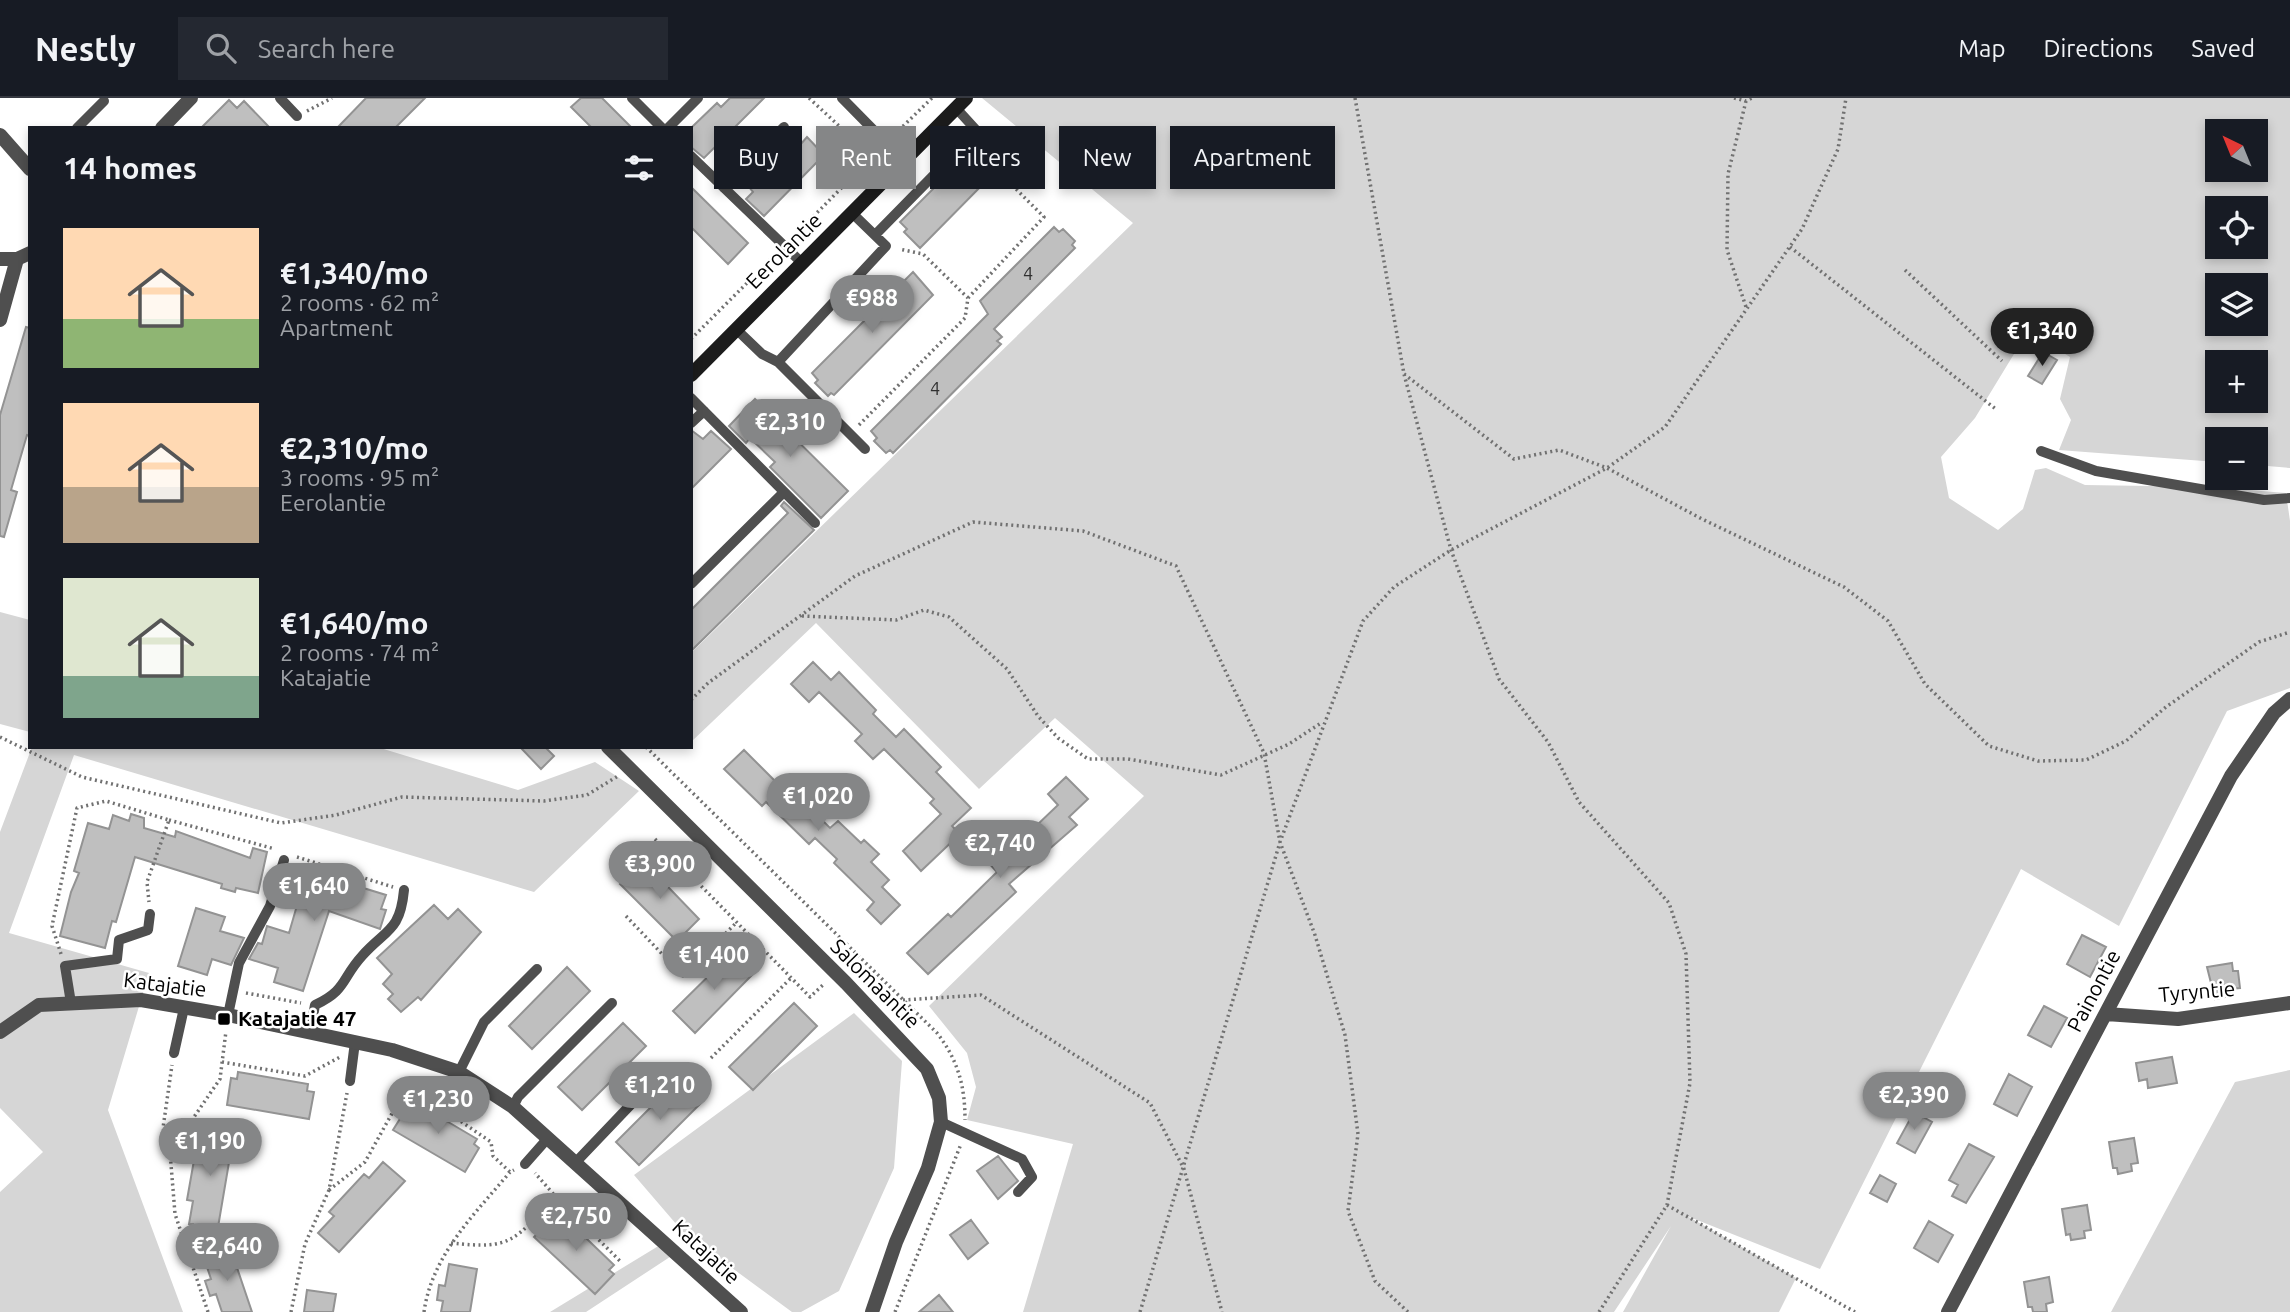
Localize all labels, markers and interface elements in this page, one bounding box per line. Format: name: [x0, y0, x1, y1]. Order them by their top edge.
search box: [178, 17, 668, 80]
icon: search: [202, 29, 240, 67]
text: Nestly: [35, 30, 136, 67]
text: Search here: [258, 34, 395, 63]
text: Map: [1958, 35, 2005, 62]
text: Directions: [2043, 35, 2153, 62]
text: Saved: [2191, 35, 2255, 62]
north arrow: [2205, 119, 2268, 182]
map controls: [2205, 119, 2268, 490]
chip: Buy: [714, 126, 802, 189]
chip: Rent: [816, 126, 916, 189]
chip: Filters: [930, 126, 1045, 189]
chip: New: [1059, 126, 1156, 189]
chip: Apartment: [1170, 126, 1335, 189]
icon: filters: [620, 149, 658, 187]
text: 14 homes: [63, 151, 197, 185]
button: locate: [2205, 196, 2268, 259]
street label: Eerolantie: [741, 208, 826, 293]
icon: home: [119, 256, 203, 340]
text: €1,340/mo: [280, 256, 429, 290]
house number: 4: [1023, 263, 1033, 283]
button: layers: [2205, 273, 2268, 336]
pin: €988: [831, 275, 913, 335]
text: €988: [846, 285, 898, 310]
text: 2 rooms · 62 m²: [280, 290, 439, 315]
pin: €1,340: [1985, 308, 2099, 368]
text: Apartment: [280, 315, 393, 340]
text: €1,340: [2007, 318, 2077, 343]
button: +: [2205, 350, 2268, 413]
house number: 4: [930, 378, 940, 398]
pin: €2,310: [733, 400, 847, 459]
text: €2,310: [755, 409, 825, 434]
button: −: [2205, 427, 2268, 490]
icon: home: [119, 431, 203, 515]
text: €2,310/mo: [280, 431, 429, 465]
text: 3 rooms · 95 m²: [280, 465, 439, 490]
text: Eerolantie: [280, 490, 386, 515]
icon: home: [119, 606, 203, 690]
text: €1,640/mo: [280, 606, 429, 640]
text: 2 rooms · 74 m²: [280, 640, 439, 665]
text: Katajatie: [280, 665, 371, 690]
pin: €1,020: [761, 774, 875, 833]
text: €1,020: [783, 783, 853, 808]
pin: €2,740: [943, 820, 1057, 880]
text: €2,740: [965, 830, 1035, 855]
pin: €3,900: [603, 842, 717, 901]
text: €3,900: [625, 851, 695, 876]
pin: €1,640: [257, 864, 371, 923]
text: €1,640: [279, 873, 349, 898]
pin: €1,400: [657, 932, 771, 992]
street label: Salomaantie: [826, 934, 925, 1033]
text: €1,400: [679, 942, 749, 967]
street label: Painontie: [2062, 945, 2125, 1036]
street label: Katajatie: [122, 967, 208, 1001]
street label: Tyryntie: [2158, 976, 2236, 1006]
place label: Katajatie 47: [238, 1006, 357, 1030]
marker: Katajatie 47: [216, 1011, 232, 1027]
pin: €1,210: [603, 1062, 717, 1122]
text: €1,210: [625, 1072, 695, 1097]
pin: €2,390: [1857, 1072, 1971, 1132]
pin: €1,230: [381, 1076, 495, 1136]
text: €2,390: [1879, 1082, 1949, 1107]
text: €1,230: [403, 1086, 473, 1111]
pin: €1,190: [153, 1118, 267, 1178]
text: €1,190: [175, 1128, 245, 1153]
pin: €2,750: [519, 1194, 633, 1253]
text: €2,750: [541, 1203, 611, 1228]
street label: Katajatie: [668, 1214, 745, 1288]
pin: €2,640: [170, 1224, 284, 1283]
text: €2,640: [192, 1233, 262, 1258]

